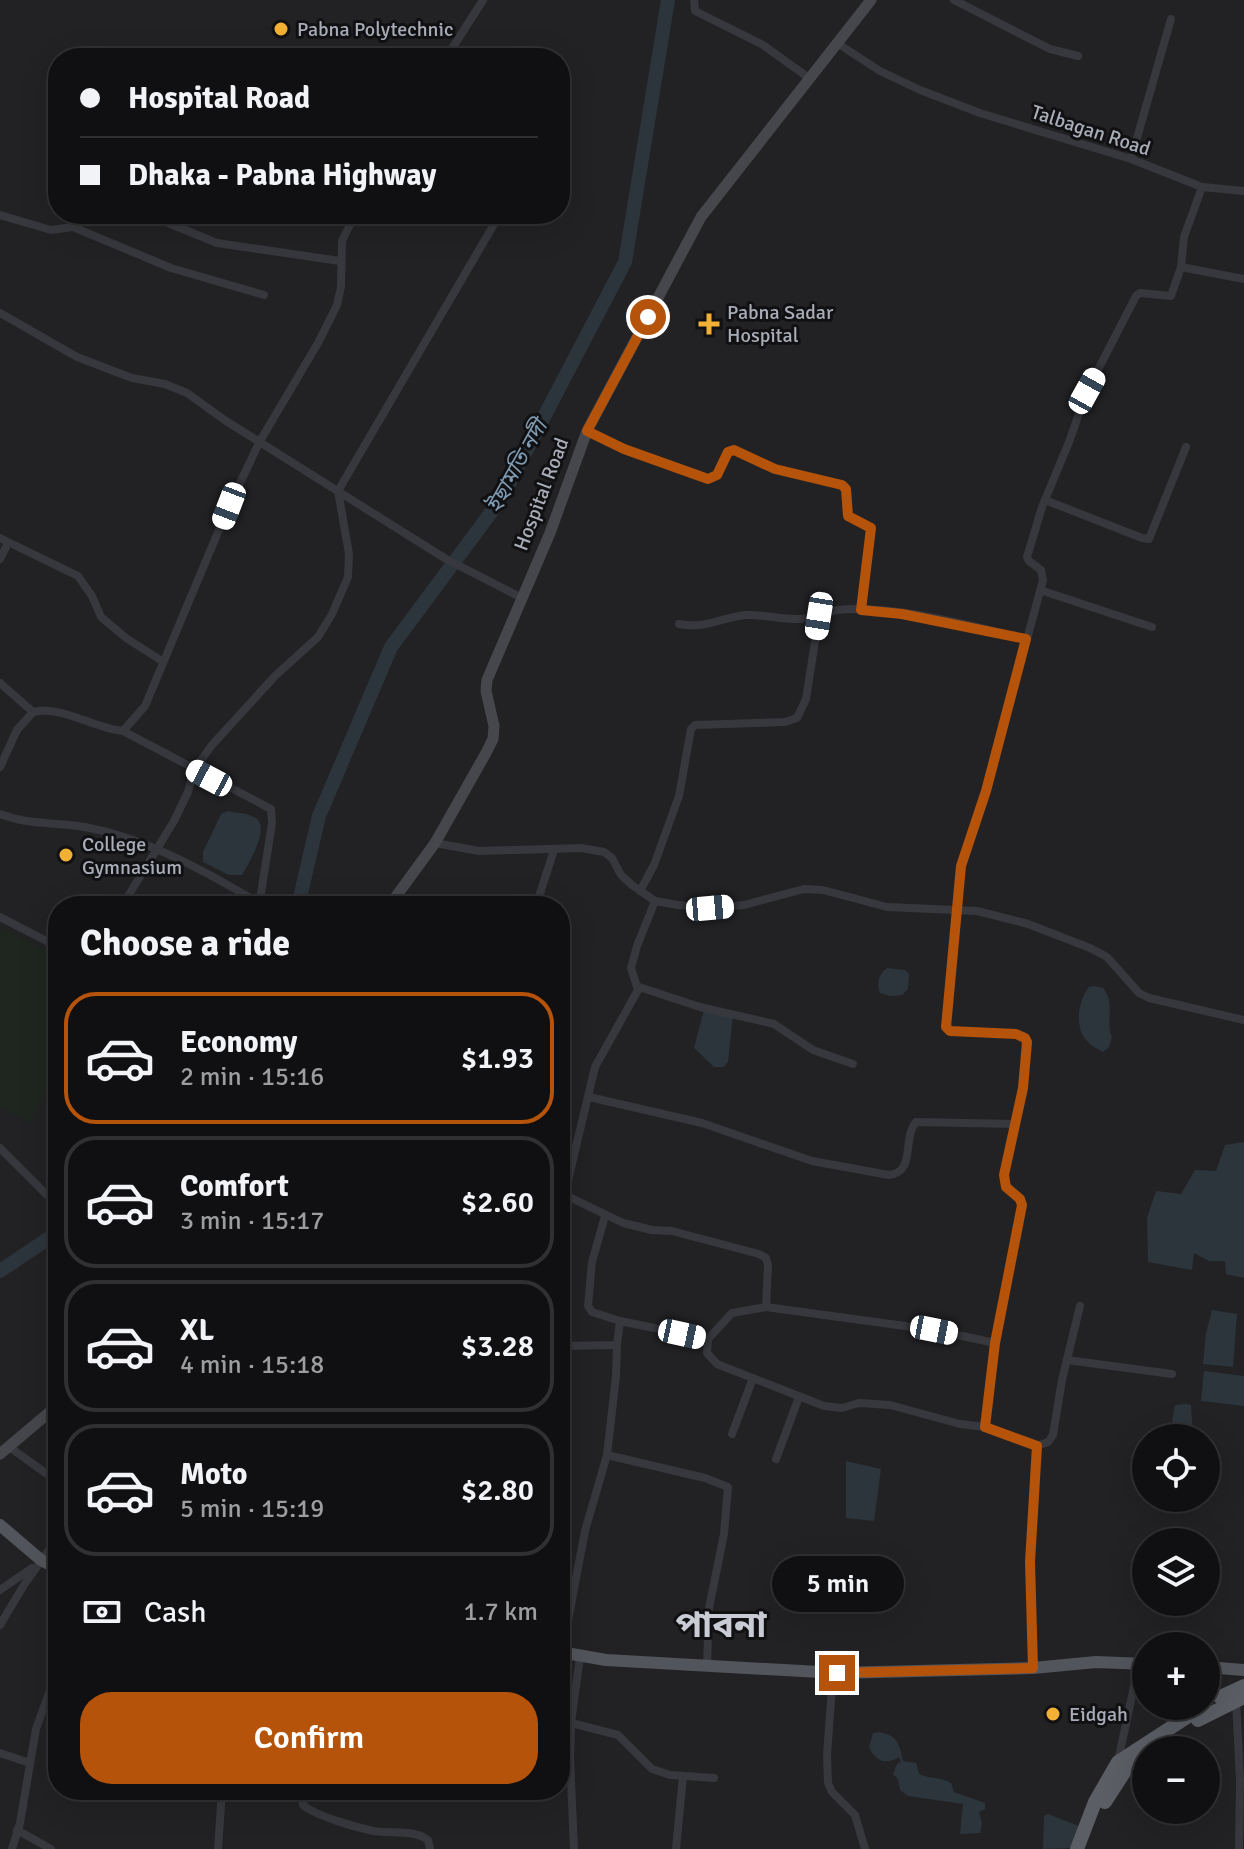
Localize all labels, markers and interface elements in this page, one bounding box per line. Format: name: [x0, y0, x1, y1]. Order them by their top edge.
place label: Pabna Polytechnic: [297, 17, 453, 42]
marker: Pabna Polytechnic: [272, 20, 290, 38]
text: Hospital Road: [128, 80, 310, 117]
street label: Talbagan Road: [1028, 99, 1154, 161]
text: Dhaka - Pabna Highway: [128, 157, 436, 194]
route start: [630, 299, 666, 335]
place label: Pabna Sadar Hospital: [727, 300, 834, 348]
marker: Pabna Sadar Hospital: [698, 313, 720, 335]
car: [1065, 364, 1109, 418]
water label: ইছামতি নদী: [480, 411, 555, 517]
street label: Hospital Road: [509, 434, 574, 554]
car: [209, 479, 249, 533]
car: [803, 590, 835, 642]
car: [182, 756, 236, 800]
place label: College Gymnasium: [82, 832, 182, 880]
marker: College Gymnasium: [57, 846, 75, 864]
car: [685, 894, 735, 922]
text: Choose a ride: [80, 921, 290, 966]
icon: car: [84, 1022, 156, 1094]
text: Economy: [180, 1024, 297, 1061]
text: $1.93: [461, 1040, 534, 1077]
text: 2 min · 15:16: [180, 1061, 324, 1093]
icon: car: [84, 1166, 156, 1238]
text: Comfort: [180, 1168, 289, 1205]
text: $2.60: [461, 1184, 534, 1221]
text: 3 min · 15:17: [180, 1205, 324, 1237]
icon: car: [84, 1310, 156, 1382]
text: XL: [180, 1312, 214, 1349]
car: [908, 1314, 960, 1346]
car: [656, 1317, 708, 1351]
text: $3.28: [461, 1328, 534, 1365]
text: 4 min · 15:18: [180, 1349, 324, 1381]
map controls: [1132, 1424, 1220, 1824]
button: locate: [1132, 1424, 1220, 1512]
icon: car: [84, 1454, 156, 1526]
text: Moto: [180, 1456, 247, 1493]
text: $2.80: [461, 1472, 534, 1509]
text: 5 min · 15:19: [180, 1493, 324, 1525]
button: layers: [1132, 1528, 1220, 1616]
callout: 5 min: [771, 1557, 903, 1613]
text: 5 min: [807, 1568, 869, 1600]
icon: cash: [80, 1590, 124, 1634]
text: Cash: [144, 1594, 207, 1631]
text: 1.7 km: [464, 1596, 538, 1628]
district label: পাবনা: [675, 1603, 767, 1648]
button: +: [1132, 1632, 1220, 1720]
route end: [819, 1655, 855, 1691]
button: Confirm: [80, 1692, 538, 1784]
place label: Eidgah: [1069, 1702, 1128, 1727]
marker: Eidgah: [1044, 1705, 1062, 1723]
button: −: [1132, 1736, 1220, 1824]

